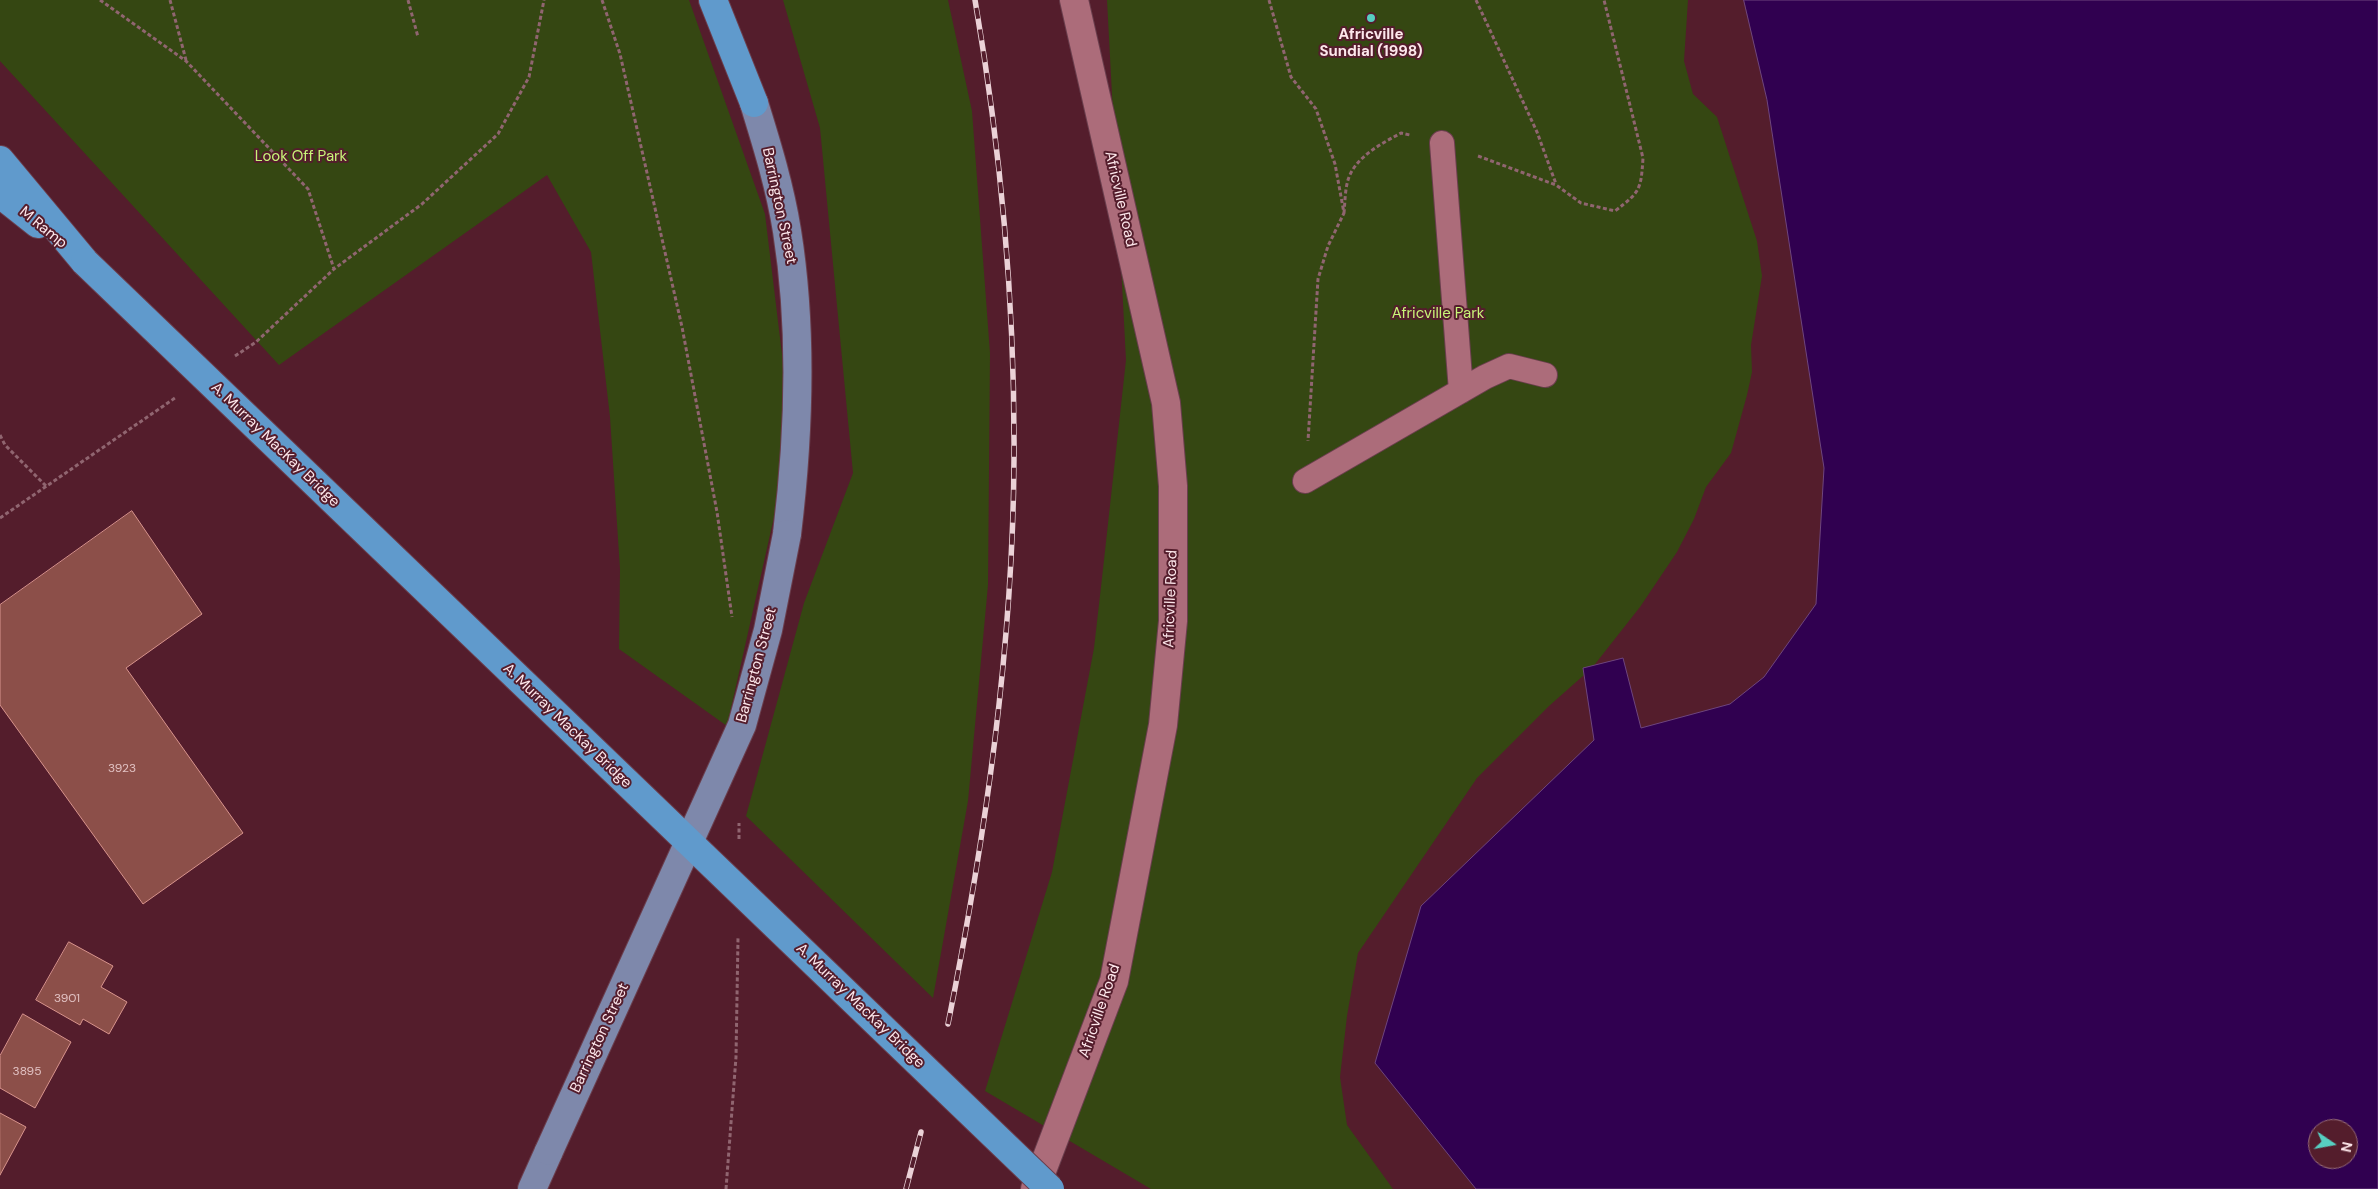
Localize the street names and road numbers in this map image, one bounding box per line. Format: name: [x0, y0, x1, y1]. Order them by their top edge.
street label: Barrington Street: [758, 146, 800, 266]
street label: Africville Road: [1100, 149, 1140, 249]
street label: M Ramp: [15, 203, 71, 253]
street label: A. Murray MacKay Bridge: [207, 379, 343, 511]
street label: Africville Road: [1160, 550, 1182, 648]
street label: Barrington Street: [733, 605, 781, 725]
street label: A. Murray MacKay Bridge: [499, 660, 635, 792]
street label: A. Murray MacKay Bridge: [792, 940, 928, 1072]
street label: Africville Road: [1076, 962, 1124, 1060]
street label: Barrington Street: [567, 980, 633, 1096]

